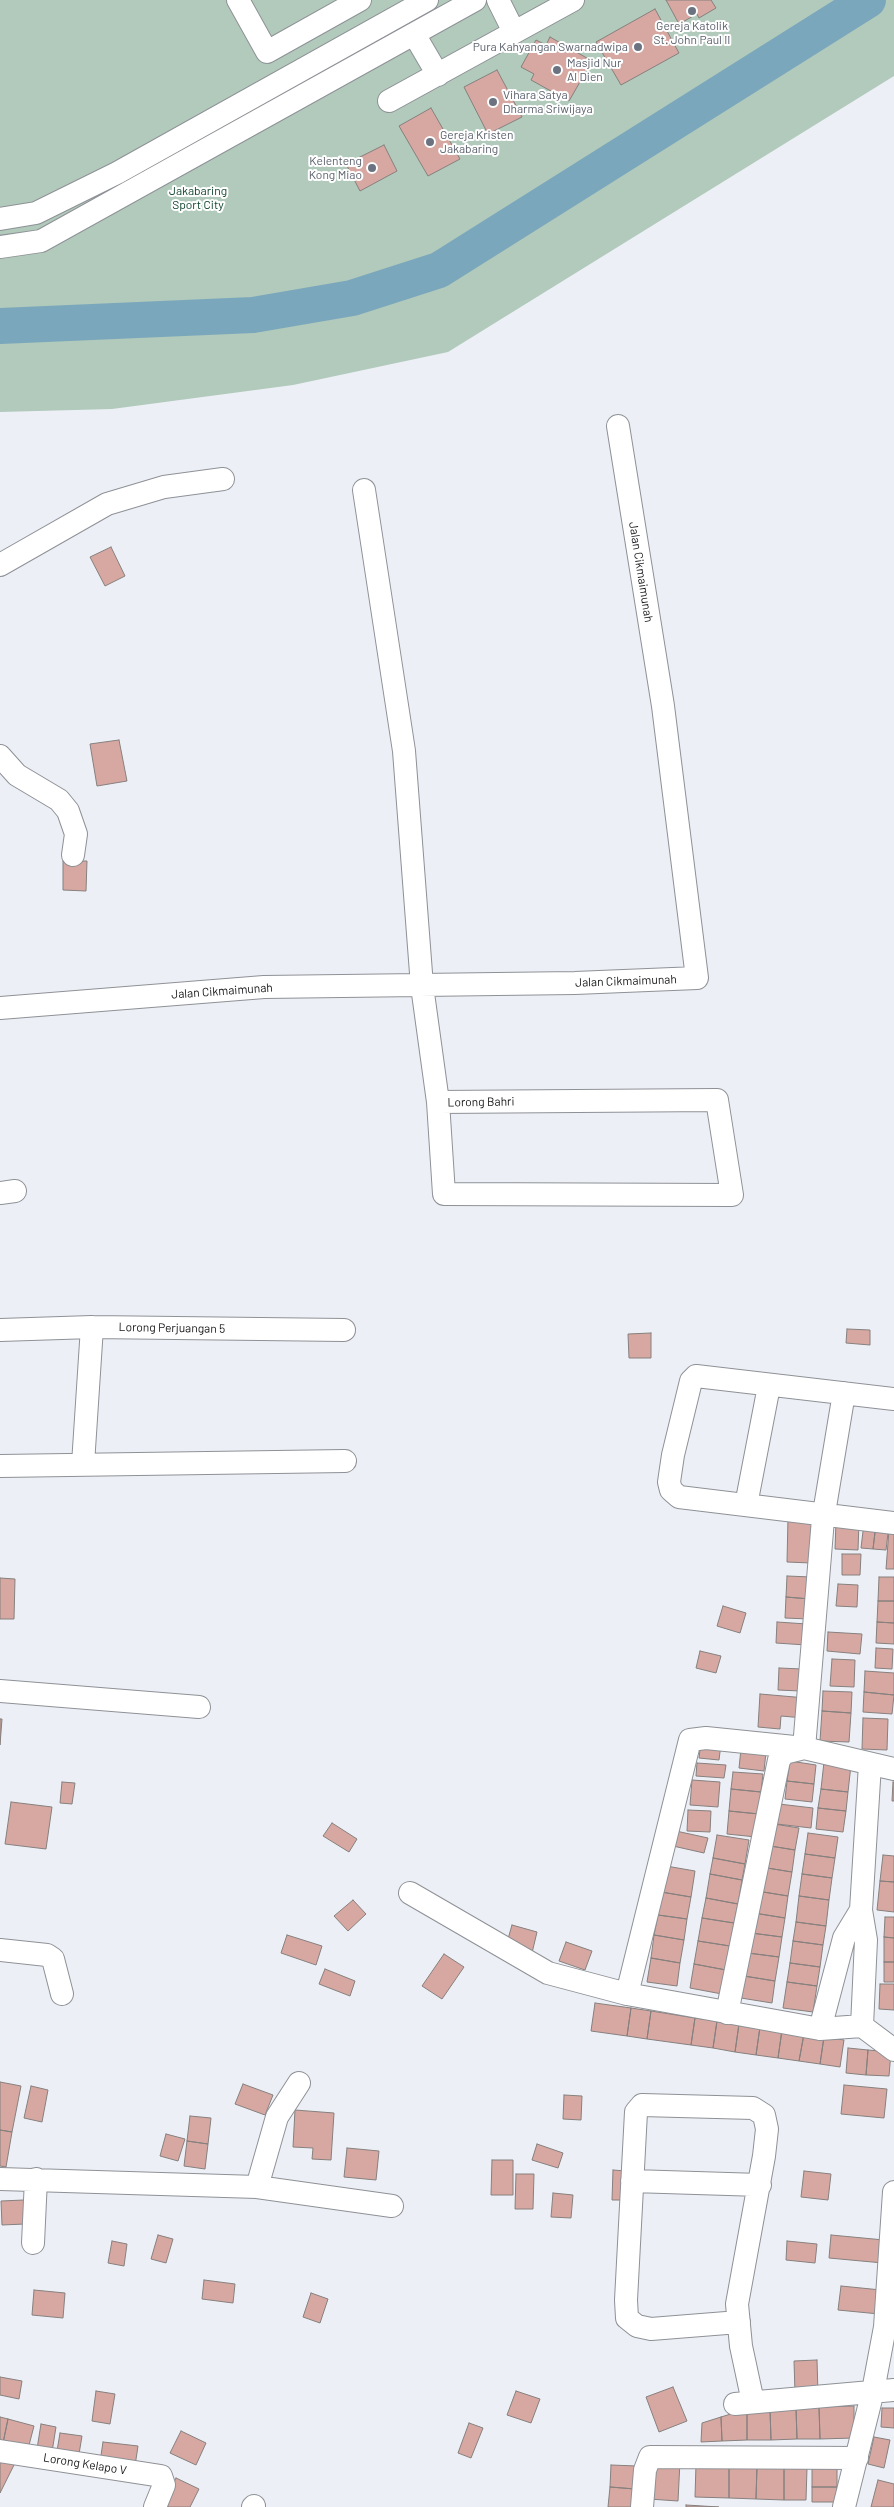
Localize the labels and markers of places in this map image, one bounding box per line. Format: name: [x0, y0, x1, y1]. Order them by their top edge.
marker: Gereja Katolik St. John Paul II: [686, 5, 698, 17]
place label: Gereja Katolik St. John Paul II: [654, 19, 730, 47]
place label: Pura Kahyangan Swarnadwipa: [473, 40, 628, 54]
marker: Pura Kahyangan Swarnadwipa: [632, 41, 644, 53]
place label: Masjid Nur Al Dien: [567, 56, 621, 84]
marker: Masjid Nur Al Dien: [551, 64, 563, 76]
place label: Vihara Satya Dharma Sriwijaya: [503, 88, 593, 116]
marker: Vihara Satya Dharma Sriwijaya: [487, 96, 499, 108]
place label: Gereja Kristen Jakabaring: [440, 128, 513, 156]
marker: Gereja Kristen Jakabaring: [424, 136, 436, 148]
place label: Kelenteng Kong Miao: [309, 154, 362, 182]
marker: Kelenteng Kong Miao: [366, 162, 378, 174]

